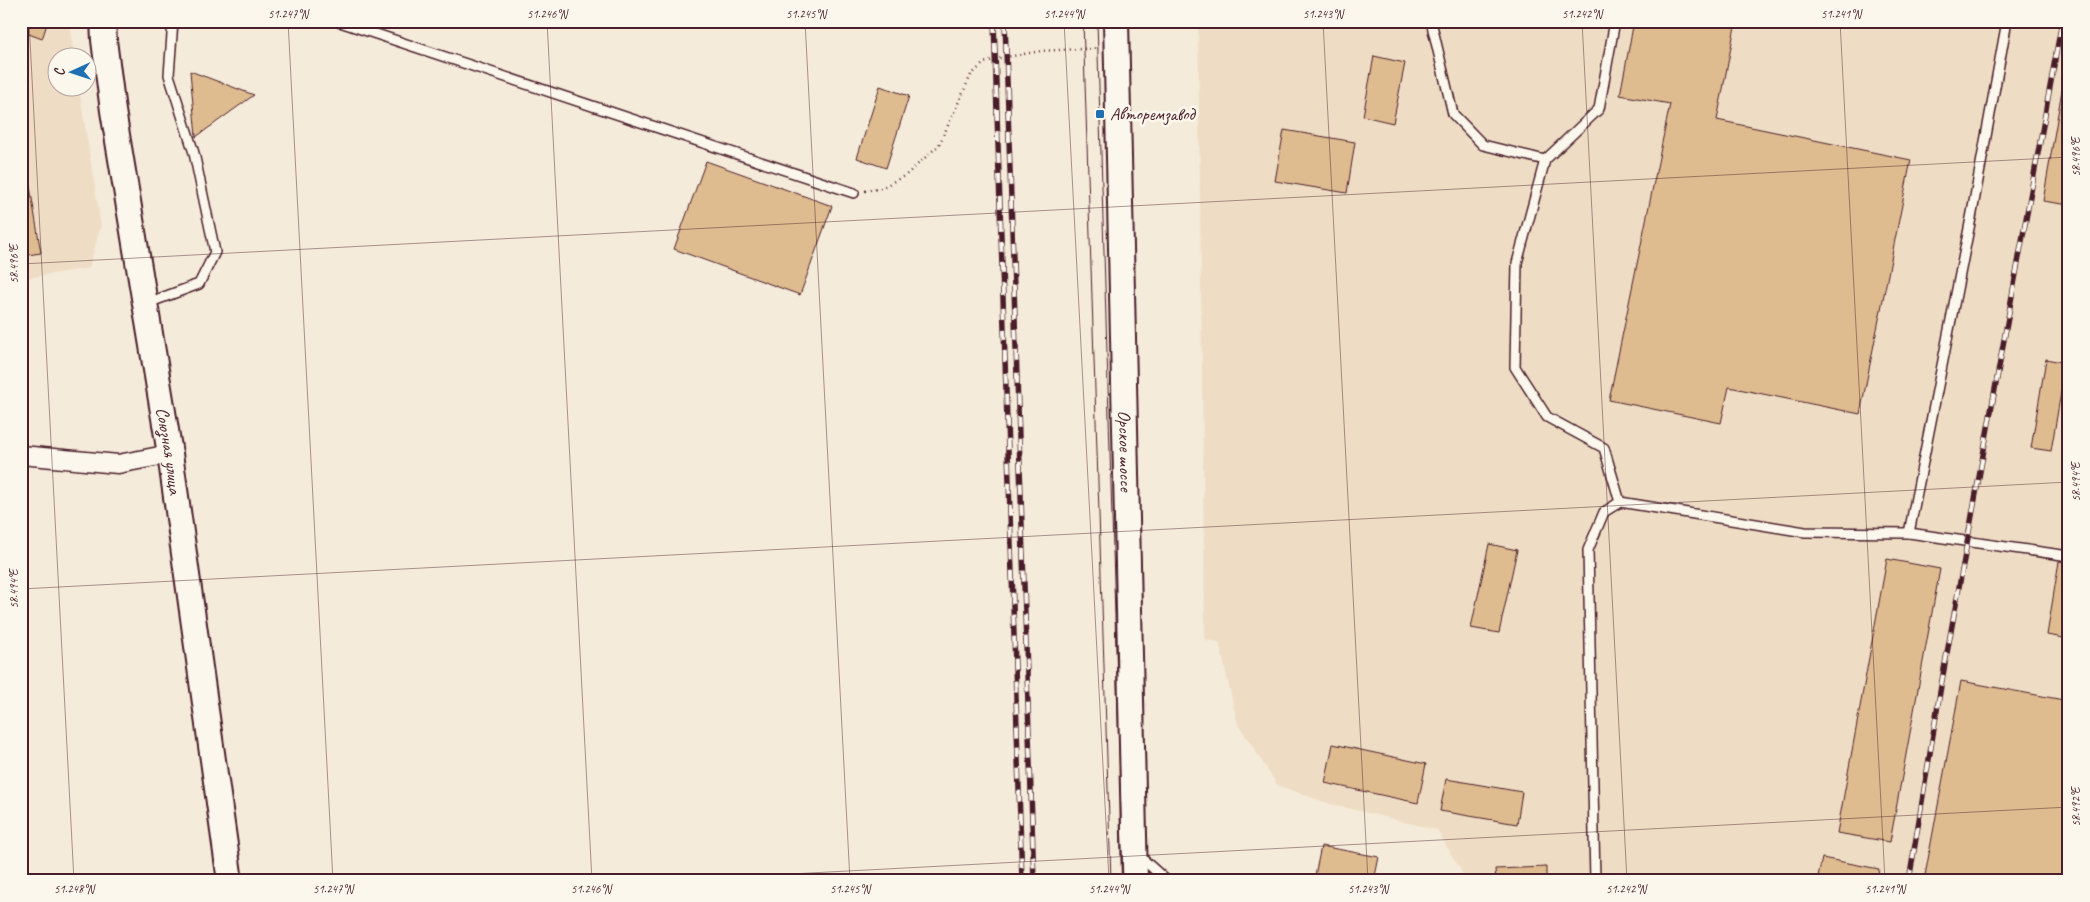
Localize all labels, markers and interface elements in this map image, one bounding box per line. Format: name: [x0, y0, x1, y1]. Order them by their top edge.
text: 51.247°N: [268, 6, 310, 22]
text: 51.246°N: [527, 6, 569, 22]
text: 51.245°N: [786, 6, 828, 22]
text: 51.244°N: [1044, 6, 1086, 22]
text: 51.243°N: [1303, 6, 1345, 22]
text: 51.242°N: [1562, 6, 1604, 22]
text: 51.241°N: [1821, 6, 1863, 22]
north arrow: [48, 48, 98, 98]
text: С: [51, 67, 68, 77]
place label: Авторемзавод: [1110, 103, 1196, 126]
marker: Авторемзавод: [1094, 108, 1106, 120]
text: 58.496°E: [2068, 136, 2084, 177]
text: 58.496°E: [6, 243, 22, 284]
street label: Союзная улица: [151, 406, 187, 497]
street label: Орское шоссе: [1114, 410, 1137, 493]
text: 58.494°E: [2068, 461, 2084, 502]
text: 58.494°E: [6, 568, 22, 609]
text: 58.492°E: [2068, 786, 2084, 827]
text: 51.248°N: [54, 881, 96, 897]
text: 51.247°N: [313, 881, 355, 897]
text: 51.246°N: [571, 881, 613, 897]
text: 51.245°N: [830, 881, 872, 897]
text: 51.244°N: [1089, 881, 1131, 897]
text: 51.243°N: [1348, 881, 1390, 897]
text: 51.242°N: [1606, 881, 1648, 897]
text: 51.241°N: [1865, 881, 1907, 897]

